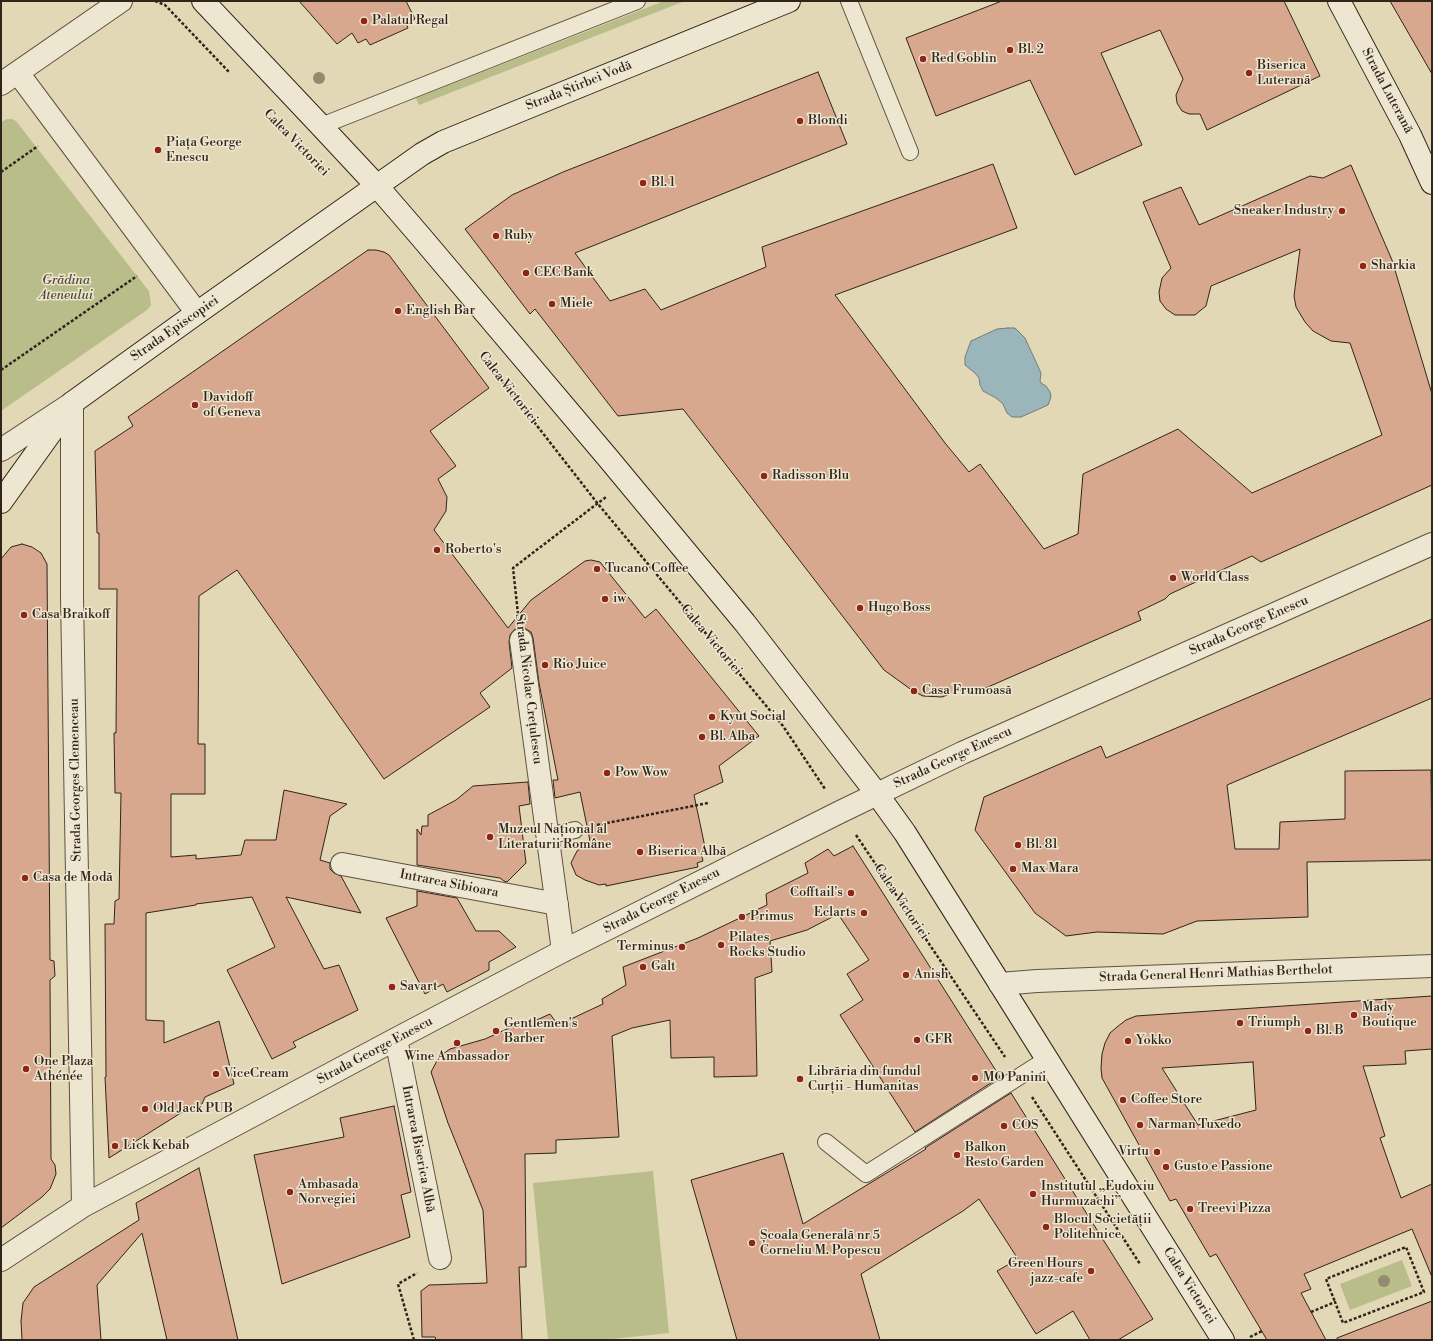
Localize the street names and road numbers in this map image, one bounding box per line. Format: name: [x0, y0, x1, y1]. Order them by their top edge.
street label: Strada Luterană: [1358, 46, 1416, 136]
street label: Strada Știrbei Vodă: [524, 58, 634, 114]
street label: Calea Victoriei: [260, 106, 332, 180]
street label: Strada Episcopiei: [128, 293, 222, 365]
street label: Calea Victoriei: [475, 349, 541, 427]
street label: Strada George Enescu: [1187, 593, 1311, 659]
street label: Calea Victoriei: [677, 602, 745, 678]
street label: Strada Nicolae Crețulescu: [511, 613, 545, 765]
street label: Strada Georges Clemenceau: [67, 698, 85, 862]
street label: Strada George Enescu: [891, 724, 1015, 792]
street label: Calea Victoriei: [870, 861, 932, 943]
street label: Strada George Enescu: [601, 865, 723, 937]
street label: Intrarea Sibioara: [398, 867, 500, 901]
street label: Strada General Henri Mathias Berthelot: [1099, 962, 1333, 986]
street label: Strada George Enescu: [315, 1014, 435, 1088]
street label: Intrarea Biserica Albă: [398, 1084, 438, 1214]
street label: Calea Victoriei: [1159, 1245, 1219, 1327]

